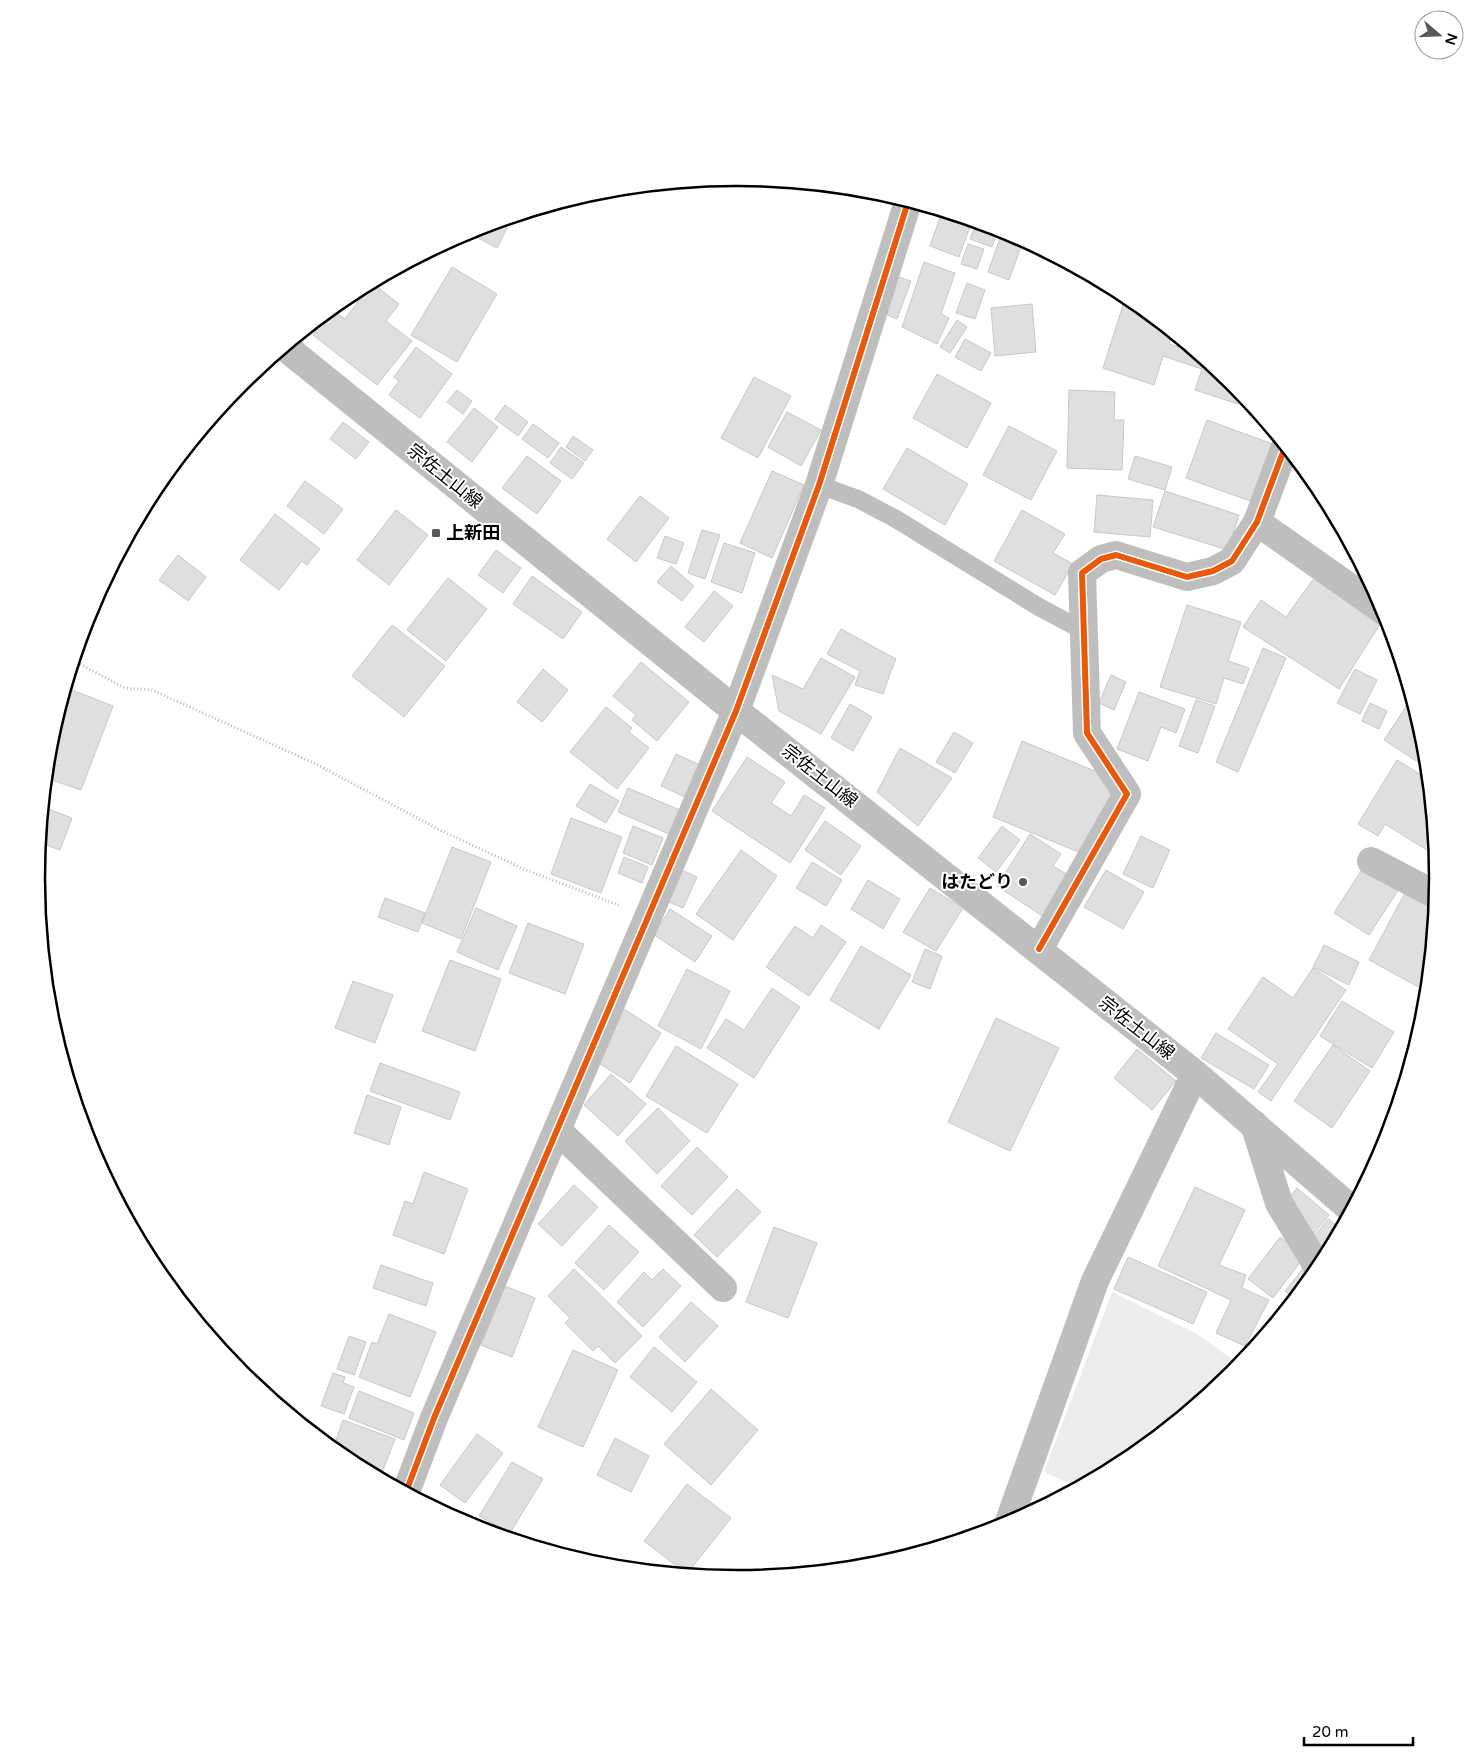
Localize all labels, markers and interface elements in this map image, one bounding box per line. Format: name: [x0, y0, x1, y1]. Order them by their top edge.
north arrow: [1414, 10, 1464, 60]
text: N: [1441, 31, 1461, 47]
street label: 宗佐土山線: [403, 439, 487, 513]
place label: 上新田: [446, 522, 500, 544]
marker: 上新田: [430, 527, 442, 539]
street label: 宗佐土山線: [778, 740, 862, 812]
place label: はたどり: [941, 871, 1013, 893]
marker: はたどり: [1017, 876, 1029, 888]
street label: 宗佐土山線: [1095, 992, 1179, 1064]
scale bar: [1304, 1714, 1413, 1746]
text: 20 m: [1312, 1723, 1349, 1741]

